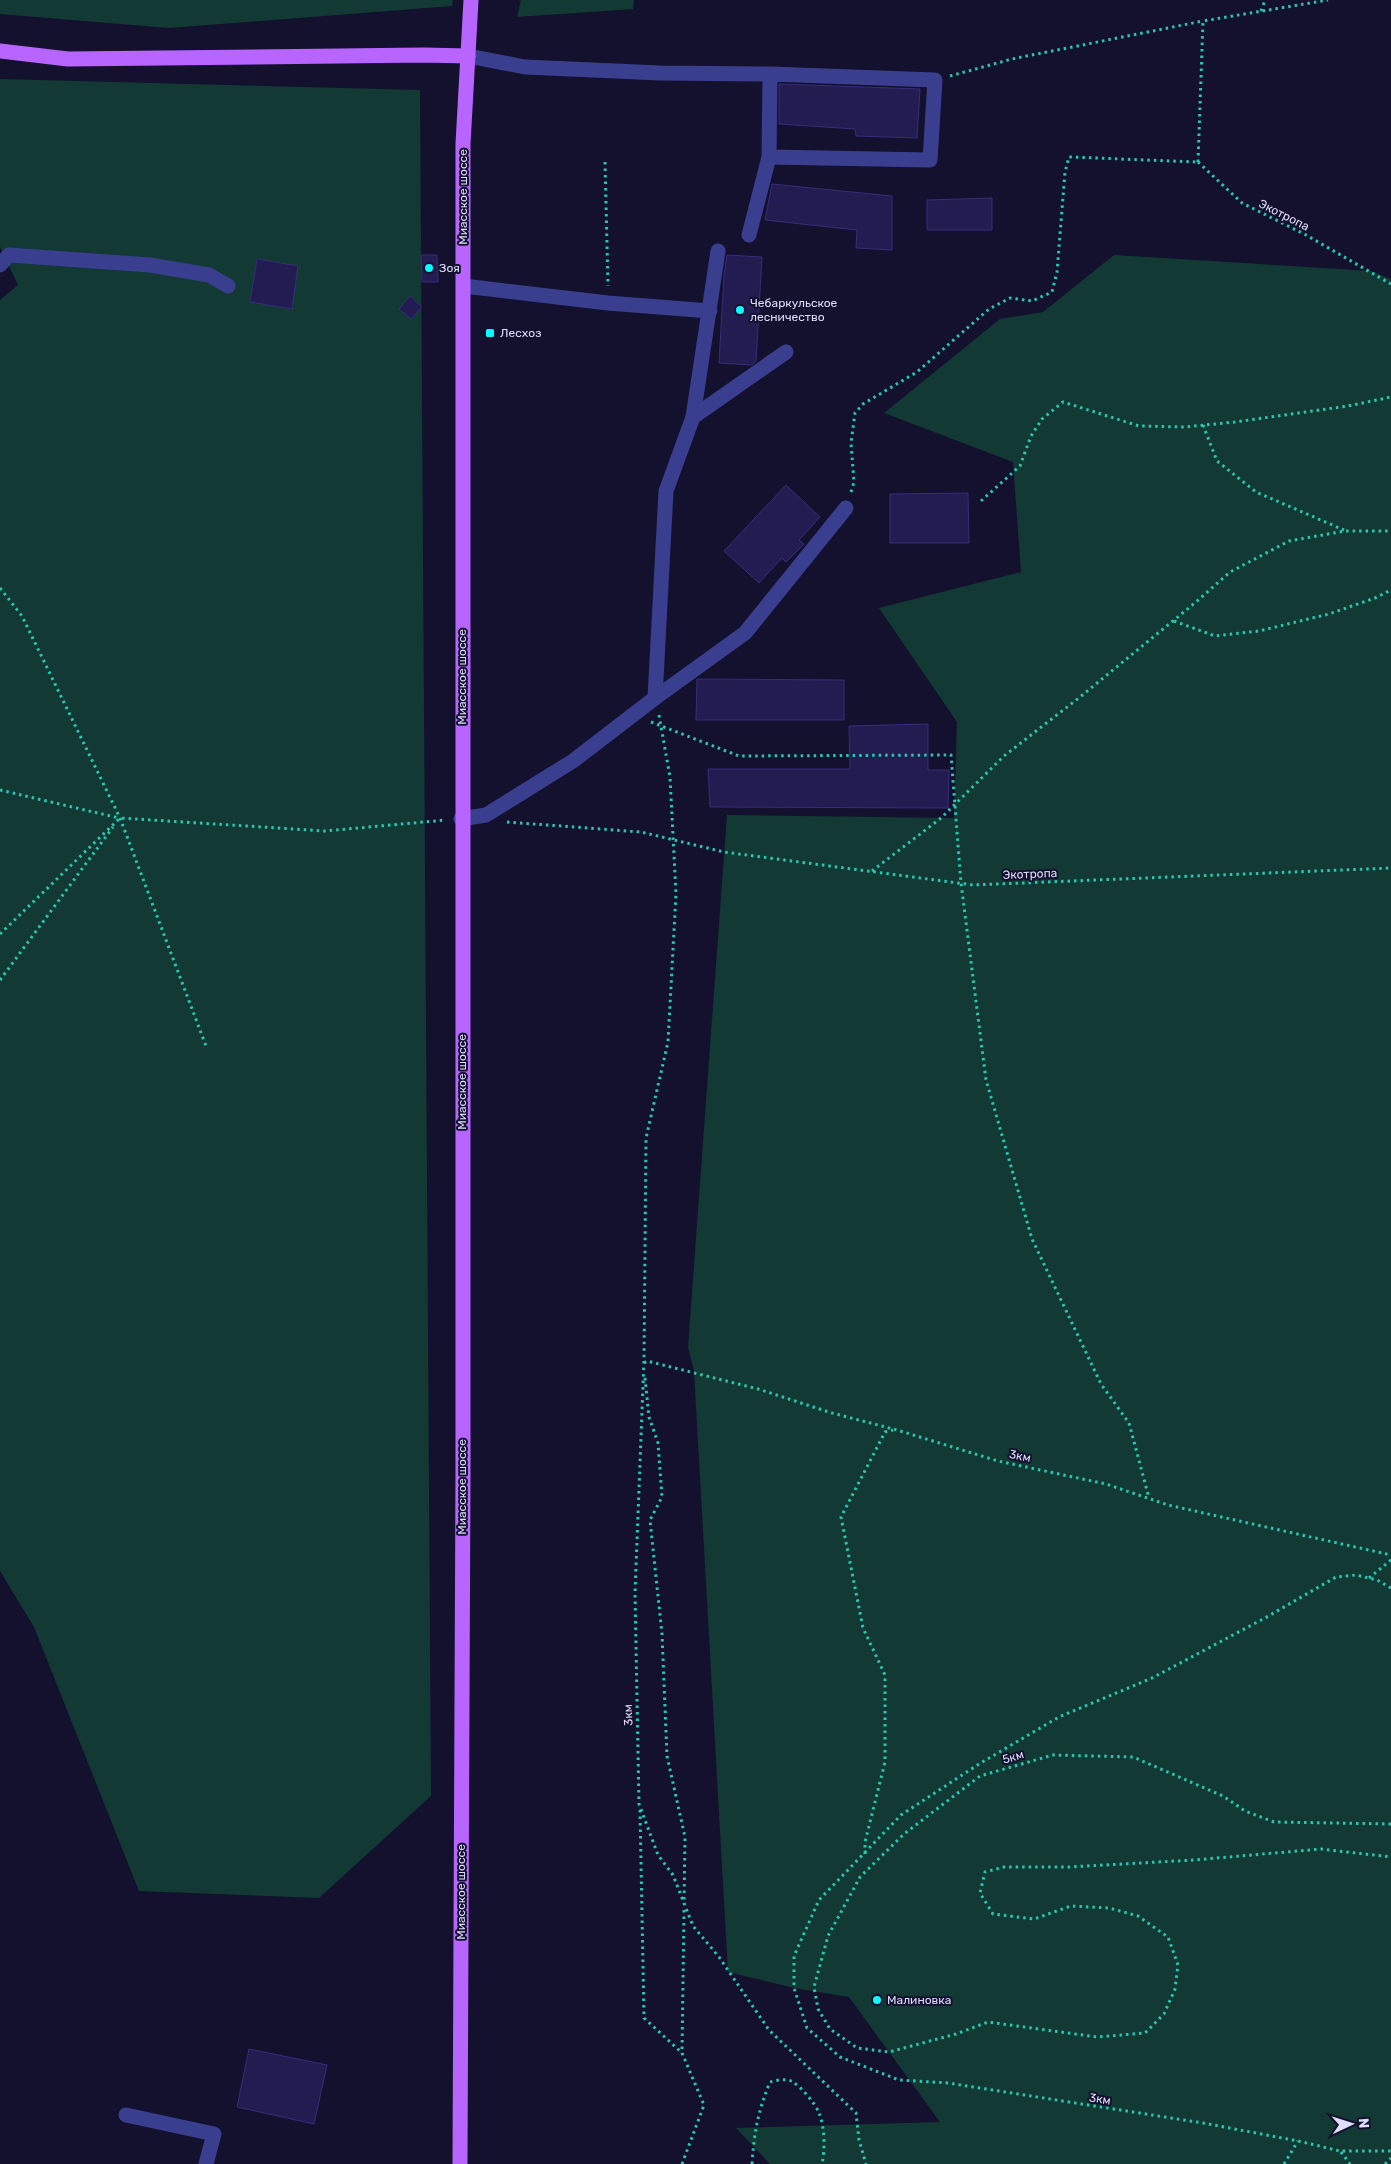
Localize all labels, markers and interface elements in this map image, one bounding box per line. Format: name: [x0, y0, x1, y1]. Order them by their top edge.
street label: Миасское шоссе: [456, 149, 470, 245]
street label: Экотропа: [1256, 196, 1312, 234]
place label: Зоя: [439, 261, 460, 275]
marker: Зоя: [423, 262, 435, 274]
place label: Чебаркульское лесничество: [750, 296, 838, 324]
marker: Чебаркульское лесничество: [734, 304, 746, 316]
place label: Лесхоз: [500, 326, 541, 340]
marker: Лесхоз: [484, 327, 496, 339]
street label: Миасское шоссе: [455, 629, 469, 725]
street label: Экотропа: [1002, 866, 1058, 882]
street label: Миасское шоссе: [455, 1034, 469, 1130]
street label: Миасское шоссе: [455, 1439, 469, 1535]
street label: 3км: [1008, 1447, 1032, 1465]
street label: 3км: [621, 1704, 635, 1726]
street label: 5км: [1001, 1747, 1025, 1767]
street label: Миасское шоссе: [454, 1844, 468, 1940]
place label: Малиновка: [887, 1993, 951, 2007]
marker: Малиновка: [871, 1994, 883, 2006]
street label: 3км: [1088, 2090, 1112, 2108]
north arrow: [1326, 2099, 1376, 2149]
text: N: [1355, 2118, 1372, 2129]

